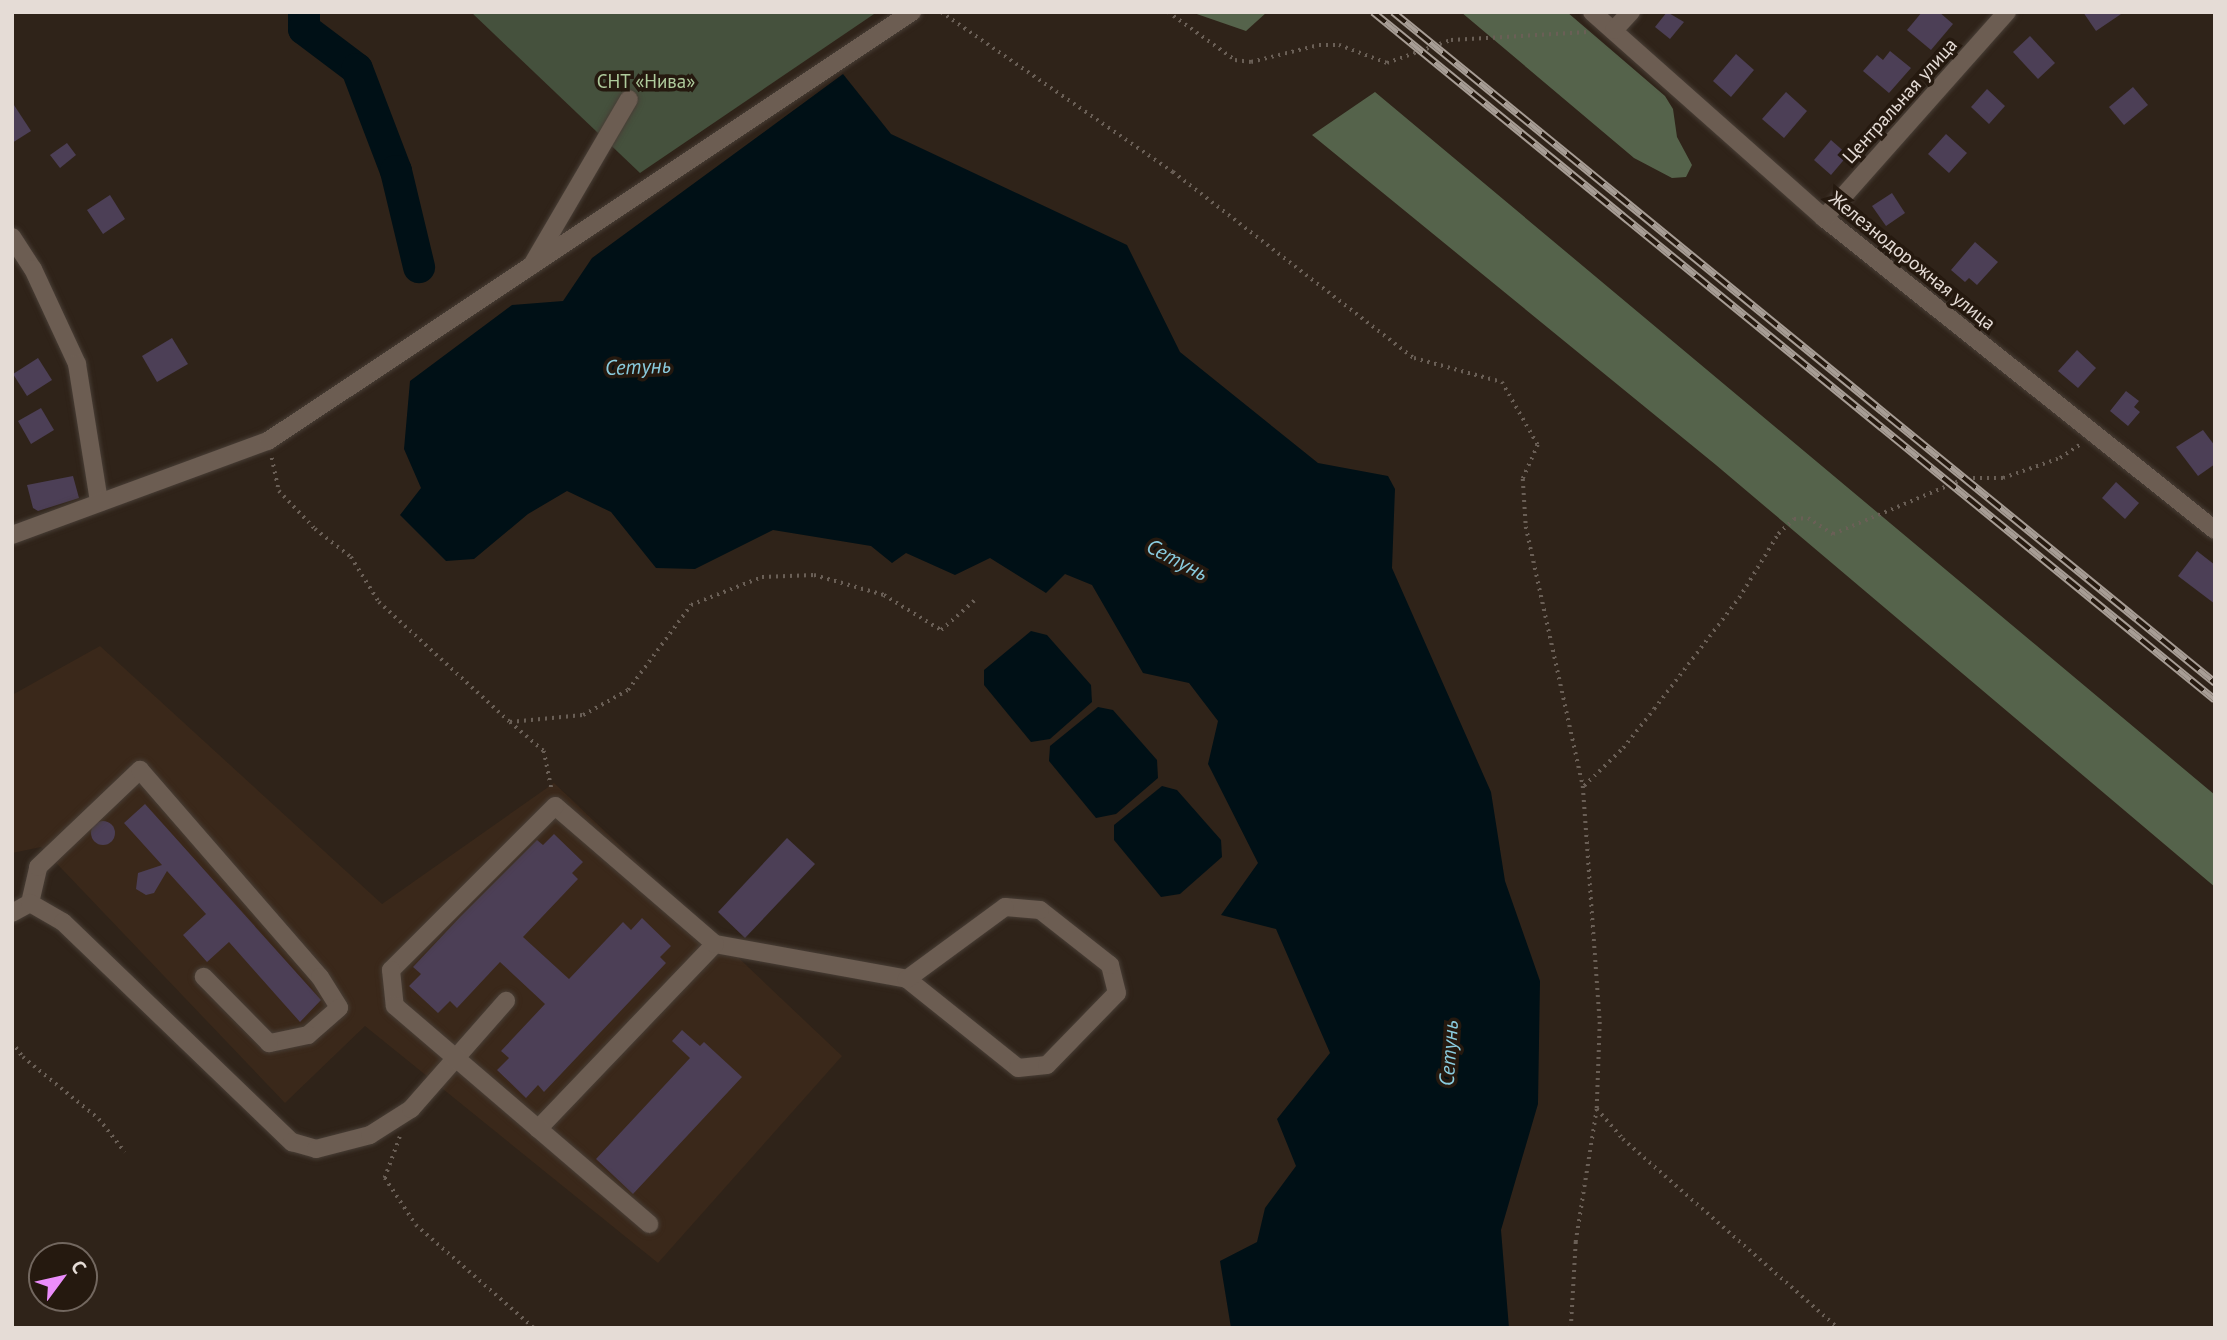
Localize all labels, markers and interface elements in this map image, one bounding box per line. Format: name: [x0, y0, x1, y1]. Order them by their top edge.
street label: Центральная улица: [1838, 34, 1962, 168]
park label: СНТ «Нива»: [596, 71, 696, 93]
street label: Железнодорожная улица: [1824, 187, 2000, 335]
water label: Сетунь: [605, 353, 671, 381]
water label: Сетунь: [1142, 533, 1212, 587]
water label: Сетунь: [1434, 1019, 1464, 1087]
north arrow: [28, 1242, 98, 1312]
text: С: [66, 1256, 92, 1278]

